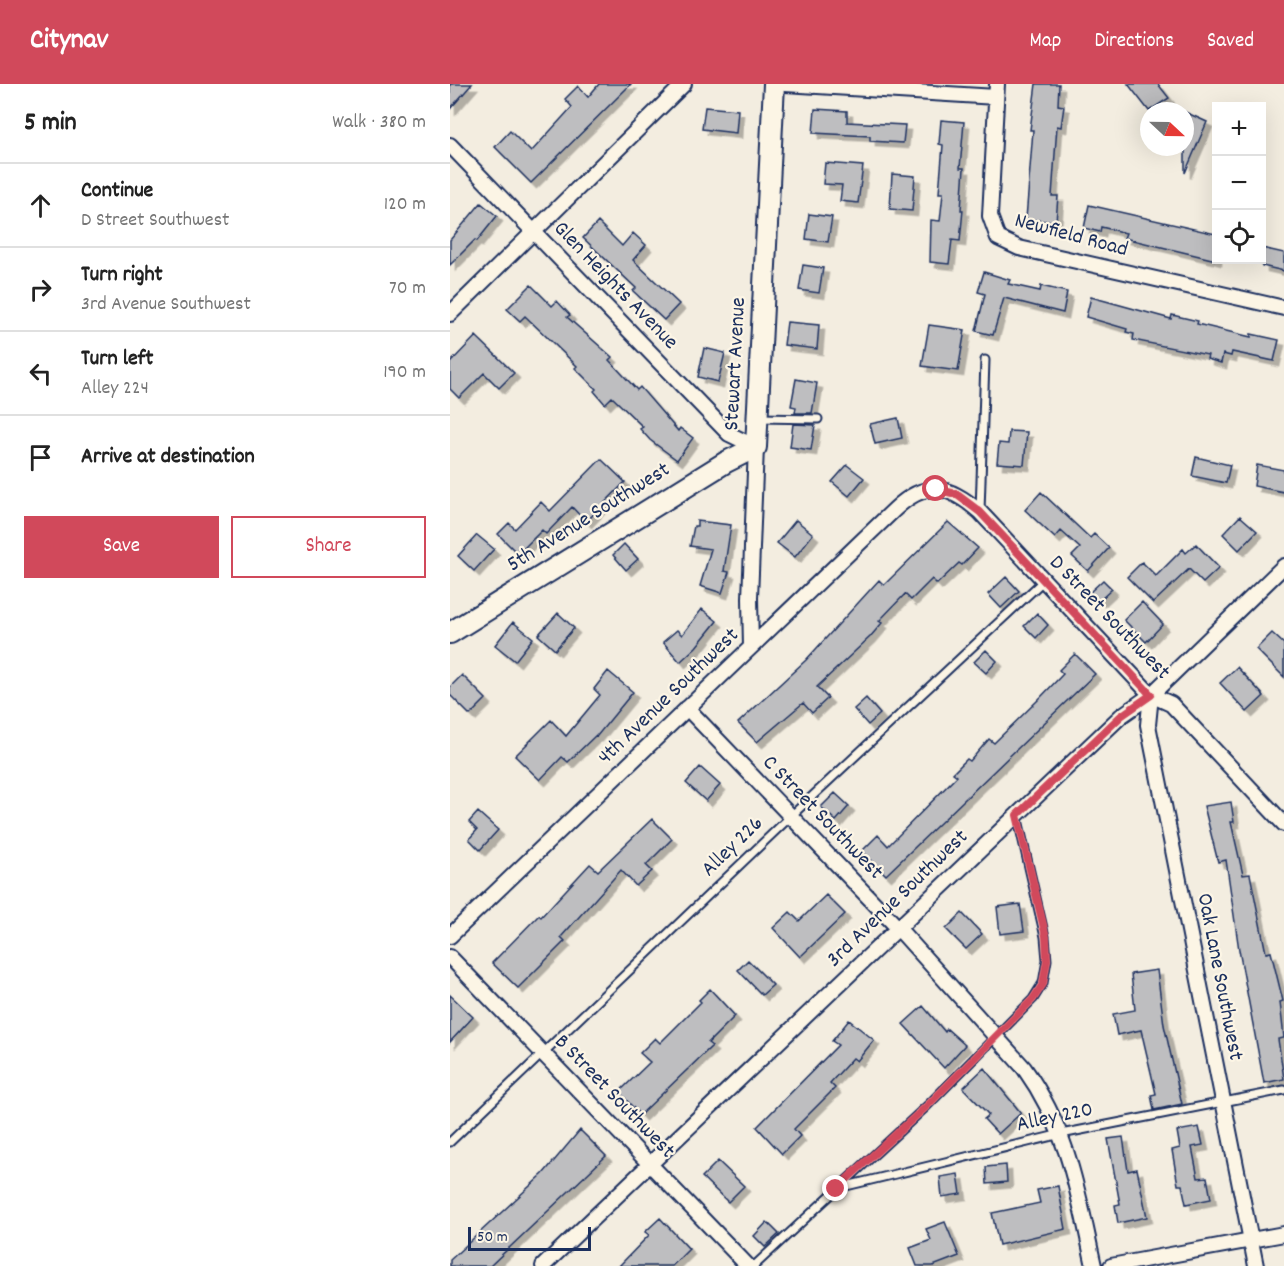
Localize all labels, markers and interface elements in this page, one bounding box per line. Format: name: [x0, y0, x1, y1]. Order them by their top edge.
text: Citynav: [30, 22, 108, 62]
text: Map: [1030, 27, 1061, 57]
text: Directions: [1094, 27, 1174, 57]
text: Saved: [1207, 27, 1254, 57]
north arrow: [1140, 102, 1194, 156]
map controls: [1212, 102, 1266, 264]
button: +: [1212, 102, 1266, 156]
text: 5 min: [24, 105, 77, 142]
text: Walk · 380 m: [332, 109, 426, 137]
button: −: [1212, 156, 1266, 210]
text: Continue: [81, 176, 153, 207]
icon: ahead: [24, 189, 57, 222]
text: 120 m: [384, 191, 426, 219]
street label: Newfield Road: [1011, 206, 1131, 266]
text: D Street Southwest: [81, 207, 229, 235]
button: locate: [1212, 210, 1266, 264]
street label: Glen Heights Avenue: [545, 215, 685, 357]
text: Turn right: [81, 260, 163, 291]
icon: right: [24, 273, 57, 306]
text: 70 m: [389, 275, 426, 303]
text: 3rd Avenue Southwest: [81, 291, 251, 319]
street label: Stewart Avenue: [717, 297, 755, 431]
text: Turn left: [81, 344, 153, 375]
icon: left: [24, 357, 57, 390]
text: 190 m: [383, 359, 426, 387]
text: Alley 224: [81, 375, 149, 403]
icon: arrive: [24, 441, 57, 474]
text: Arrive at destination: [81, 442, 255, 473]
street label: 5th Avenue Southwest: [501, 455, 677, 581]
route start: [922, 475, 948, 501]
button: Save: [24, 516, 219, 578]
button: Share: [231, 516, 426, 578]
street label: D Street Southwest: [1041, 548, 1177, 688]
street label: 4th Avenue Southwest: [591, 621, 747, 773]
street label: C Street Southwest: [754, 749, 890, 887]
street label: Alley 226: [695, 809, 771, 885]
street label: 3rd Avenue Southwest: [820, 823, 976, 975]
street label: Oak Lane Southwest: [1188, 891, 1250, 1063]
street label: B Street Southwest: [546, 1028, 682, 1166]
street label: Alley 220: [1014, 1095, 1096, 1141]
route end: [822, 1175, 848, 1201]
scale bar: [468, 1224, 591, 1252]
text: 50 m: [477, 1226, 508, 1249]

